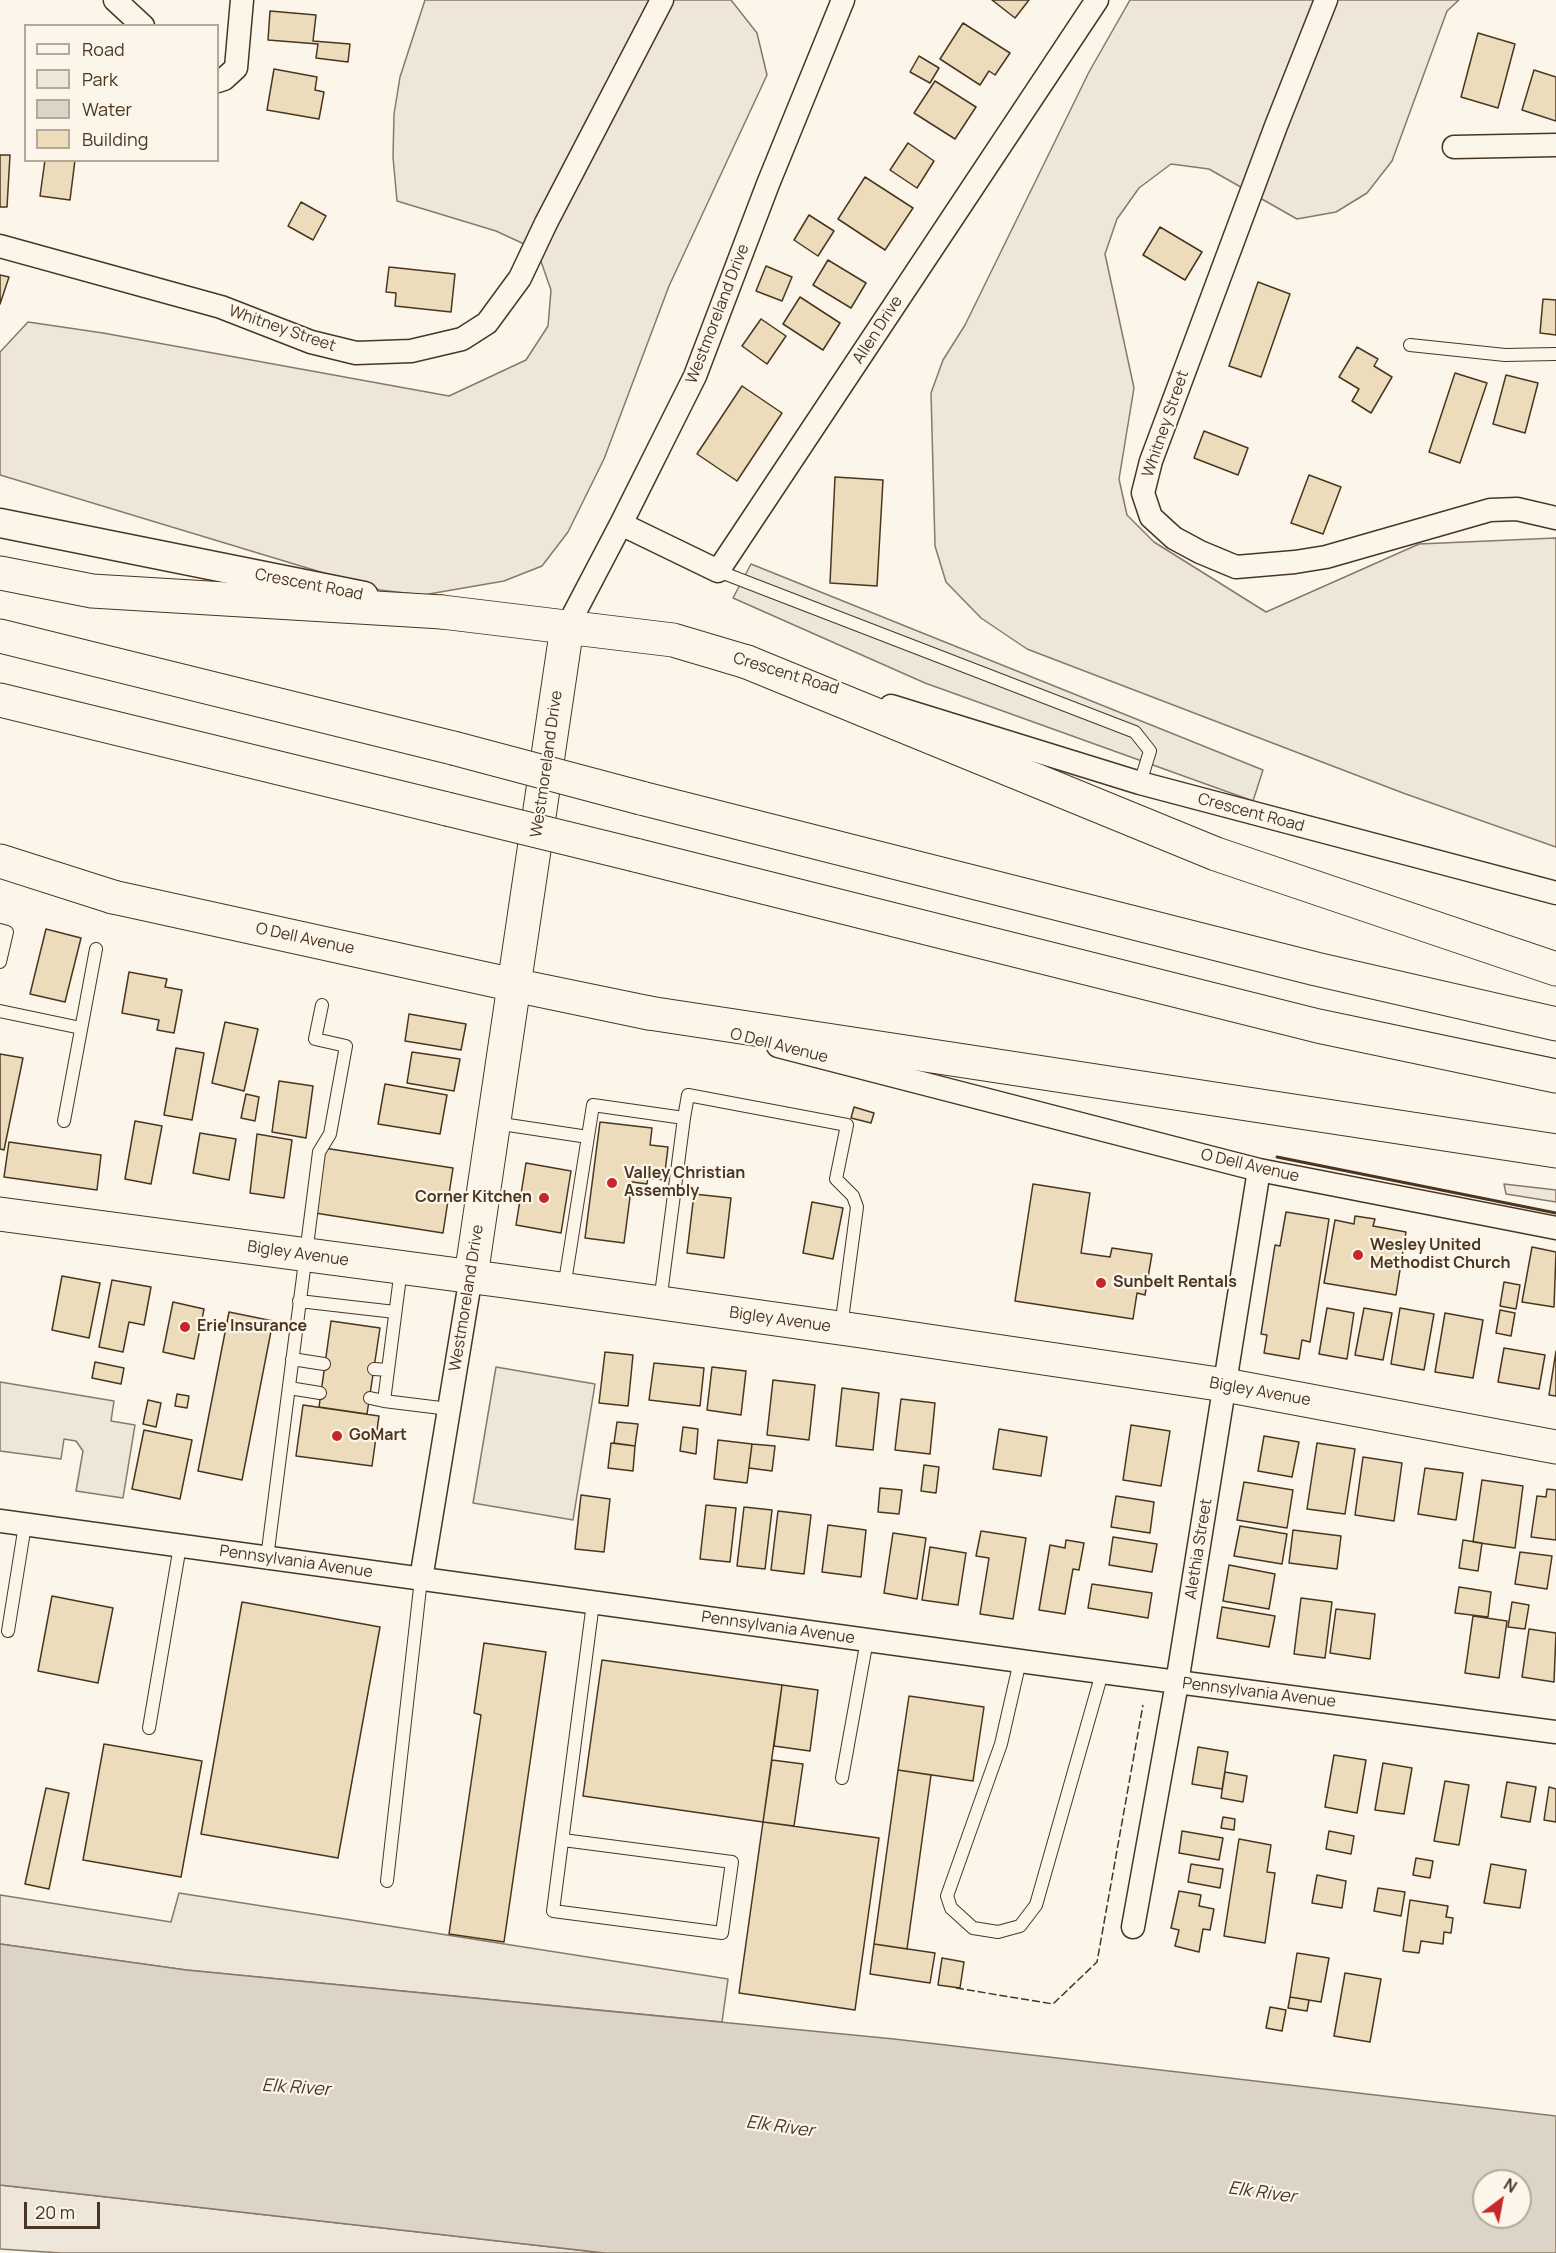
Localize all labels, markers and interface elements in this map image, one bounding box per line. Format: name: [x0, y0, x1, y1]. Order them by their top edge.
legend: [24, 24, 219, 162]
text: Road: [82, 37, 125, 61]
text: Park: [82, 67, 118, 91]
text: Water: [82, 97, 132, 121]
text: Building: [82, 127, 148, 151]
street label: Westmoreland Drive: [682, 241, 754, 387]
street label: Allen Drive: [849, 293, 907, 367]
street label: Whitney Street: [226, 302, 338, 356]
street label: Whitney Street: [1139, 368, 1193, 480]
street label: Crescent Road: [253, 565, 365, 605]
street label: Crescent Road: [731, 649, 841, 699]
street label: Westmoreland Drive: [527, 689, 567, 839]
street label: Crescent Road: [1196, 790, 1306, 836]
street label: O Dell Avenue: [254, 919, 356, 959]
street label: O Dell Avenue: [728, 1025, 830, 1067]
street label: O Dell Avenue: [1199, 1145, 1301, 1187]
place label: Valley Christian Assembly: [624, 1164, 745, 1202]
marker: Valley Christian Assembly: [605, 1176, 619, 1190]
place label: Corner Kitchen: [415, 1188, 532, 1208]
marker: Corner Kitchen: [537, 1191, 551, 1205]
street label: Westmoreland Drive: [446, 1223, 488, 1373]
place label: Wesley United Methodist Church: [1370, 1236, 1511, 1274]
street label: Bigley Avenue: [246, 1237, 350, 1271]
marker: Wesley United Methodist Church: [1351, 1248, 1365, 1262]
place label: Sunbelt Rentals: [1113, 1273, 1237, 1293]
marker: Sunbelt Rentals: [1094, 1276, 1108, 1290]
street label: Bigley Avenue: [728, 1303, 832, 1337]
place label: Erie Insurance: [197, 1317, 307, 1337]
marker: Erie Insurance: [178, 1320, 192, 1334]
street label: Bigley Avenue: [1208, 1374, 1312, 1410]
place label: GoMart: [349, 1426, 407, 1446]
marker: GoMart: [330, 1429, 344, 1443]
street label: Alethia Street: [1182, 1497, 1216, 1601]
street label: Pennsylvania Avenue: [218, 1542, 374, 1582]
street label: Pennsylvania Avenue: [700, 1608, 856, 1648]
street label: Pennsylvania Avenue: [1181, 1674, 1337, 1712]
water label: Elk River: [261, 2075, 331, 2101]
water label: Elk River: [745, 2112, 815, 2142]
north arrow: [1472, 2169, 1532, 2229]
text: N: [1500, 2173, 1521, 2198]
water label: Elk River: [1227, 2178, 1297, 2208]
scale bar: [27, 2190, 104, 2228]
text: 20 m: [35, 2200, 75, 2224]

